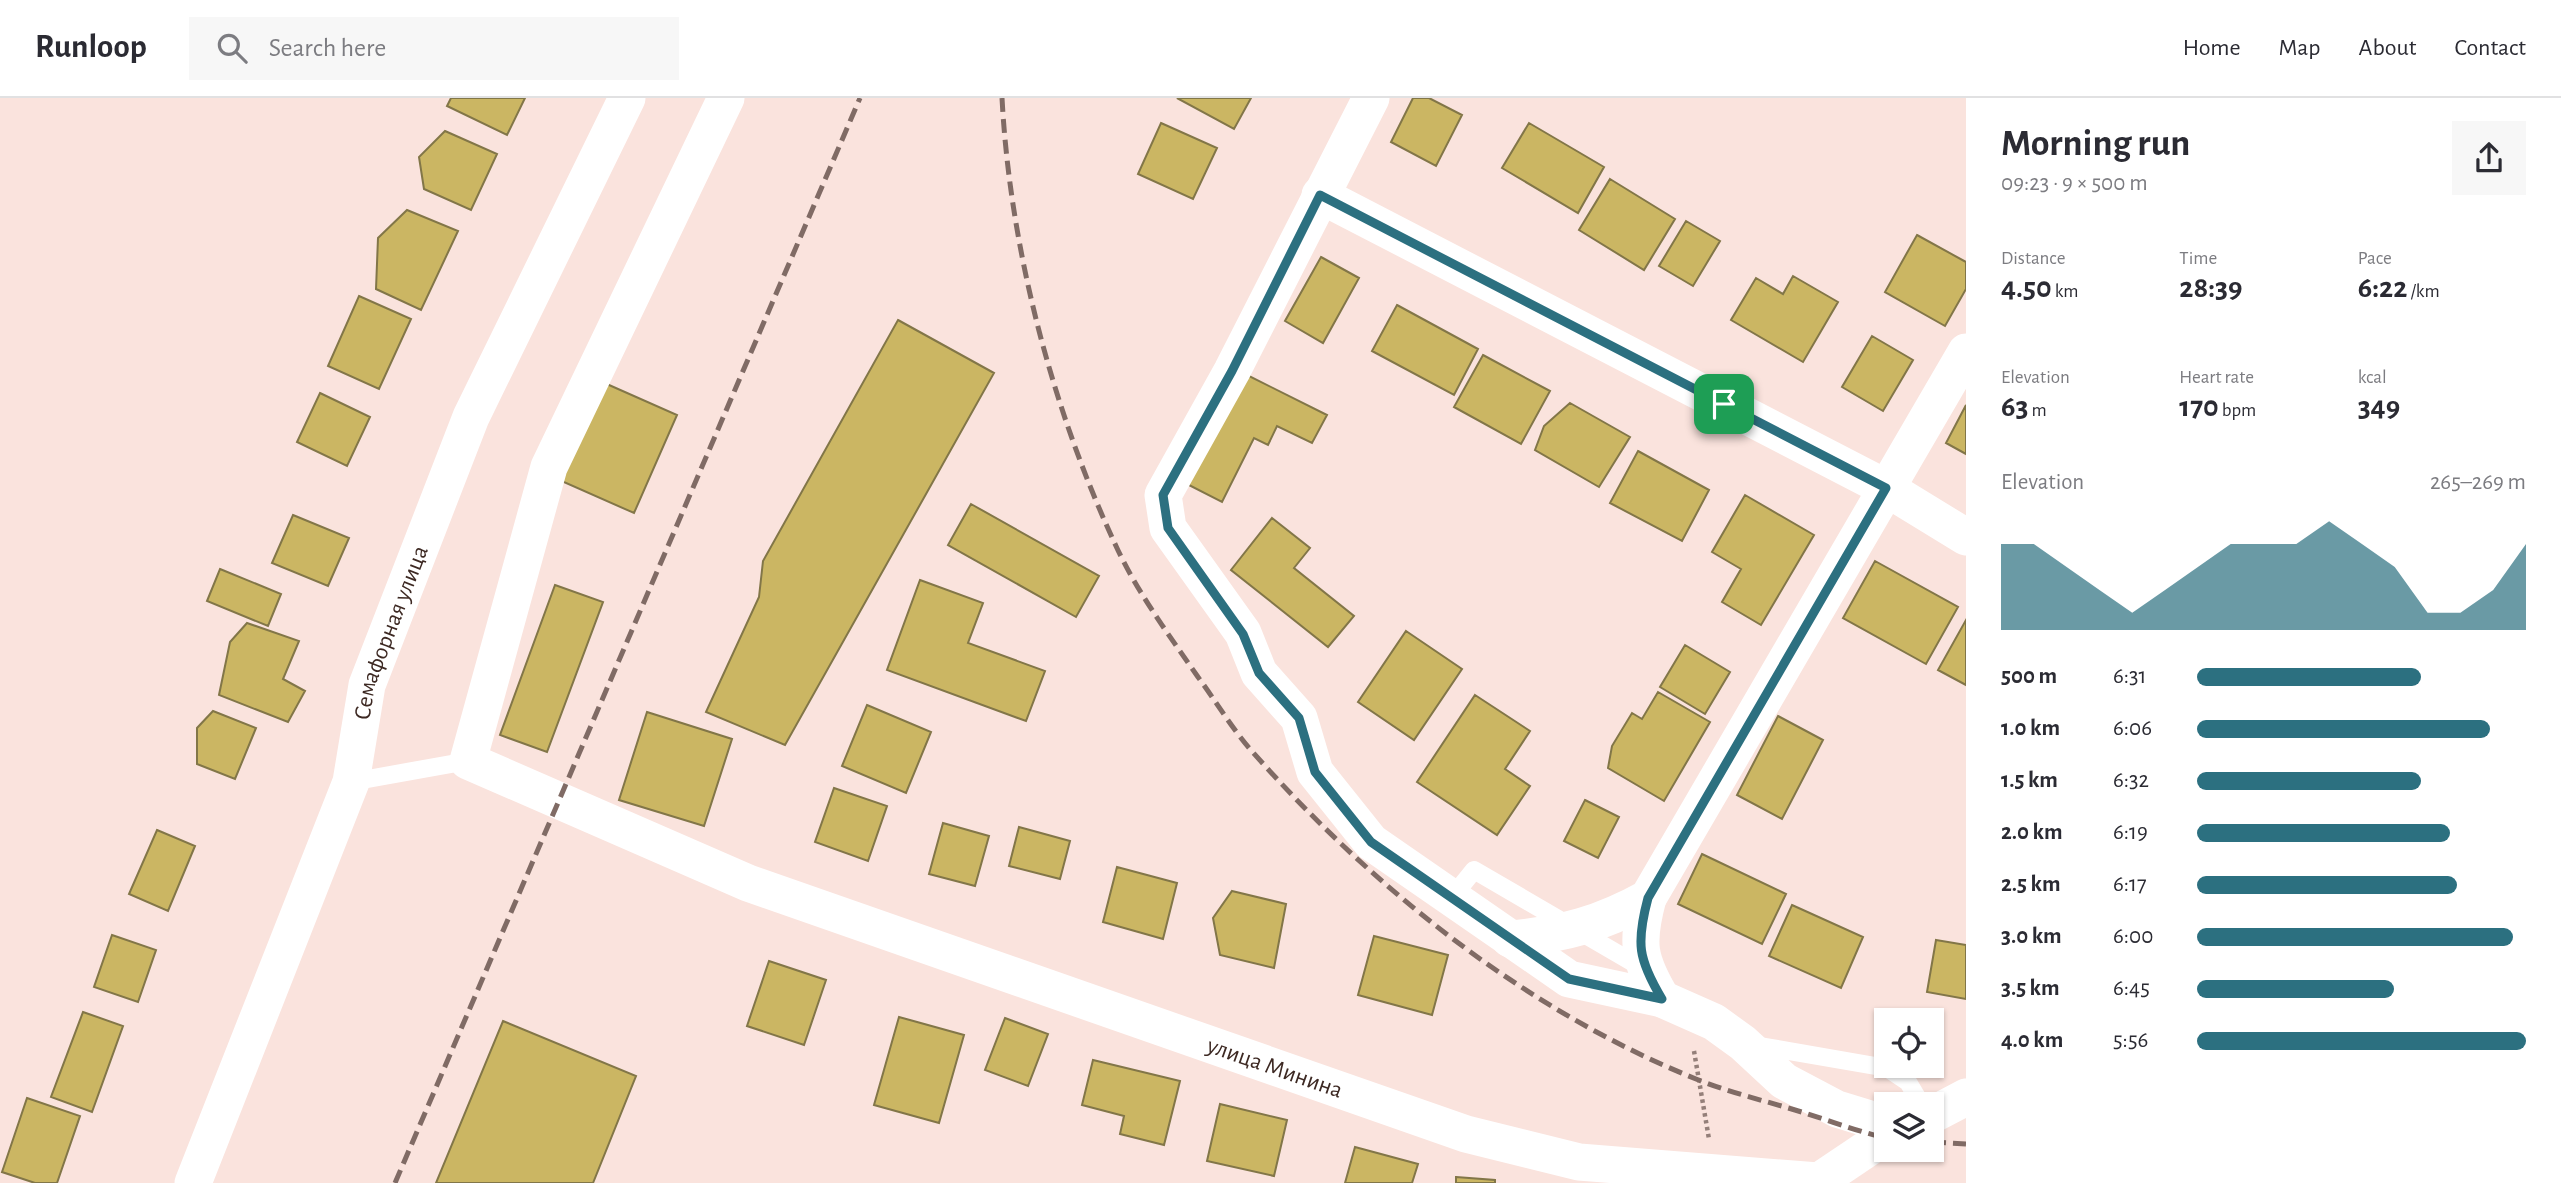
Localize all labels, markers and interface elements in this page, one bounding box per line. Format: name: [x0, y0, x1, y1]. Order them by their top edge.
search box: [189, 17, 679, 80]
icon: search: [213, 29, 251, 67]
text: Runloop: [35, 31, 147, 64]
text: Search here: [269, 35, 386, 61]
text: Home: [2183, 36, 2241, 60]
text: Map: [2279, 36, 2321, 60]
text: About: [2359, 36, 2416, 60]
text: Contact: [2454, 36, 2526, 60]
button: share: [2452, 121, 2526, 195]
text: Morning run: [2001, 125, 2190, 163]
text: 09:23 · 9 × 500 m: [2001, 172, 2148, 195]
text: Distance: [2001, 249, 2065, 268]
text: Time: [2179, 249, 2217, 268]
text: Pace: [2358, 249, 2392, 268]
text: 4.50: [2001, 273, 2052, 303]
text: 28:39: [2179, 273, 2243, 303]
text: 6:22: [2358, 273, 2407, 303]
text: km: [2052, 282, 2079, 301]
text: /km: [2407, 282, 2440, 301]
text: Elevation: [2001, 368, 2070, 387]
text: Heart rate: [2179, 368, 2254, 387]
text: kcal: [2358, 368, 2387, 387]
pin: [1694, 374, 1754, 434]
icon: arrive: [1705, 385, 1743, 423]
text: 63: [2001, 392, 2028, 422]
text: 170: [2179, 392, 2219, 422]
text: 349: [2358, 392, 2400, 422]
text: m: [2028, 401, 2047, 420]
text: bpm: [2219, 401, 2256, 420]
text: Elevation: [2001, 471, 2084, 494]
text: 265–269 m: [2430, 471, 2526, 494]
street label: Семафорная улица: [350, 542, 433, 722]
text: 500 m: [2001, 665, 2057, 688]
text: 6:31: [2113, 665, 2146, 688]
text: 1.0 km: [2001, 717, 2060, 740]
text: 6:06: [2113, 717, 2152, 740]
text: 1.5 km: [2001, 769, 2058, 792]
text: 6:32: [2113, 769, 2149, 792]
text: 2.0 km: [2001, 821, 2063, 844]
text: 6:19: [2113, 821, 2148, 844]
text: 2.5 km: [2001, 873, 2060, 896]
text: 6:17: [2113, 873, 2147, 896]
text: 3.0 km: [2001, 925, 2062, 948]
text: 6:00: [2113, 925, 2153, 948]
text: 3.5 km: [2001, 977, 2060, 1000]
text: 6:45: [2113, 977, 2150, 1000]
map controls: [1874, 1008, 1944, 1162]
button: locate: [1874, 1008, 1944, 1078]
text: 4.0 km: [2001, 1029, 2063, 1052]
text: 5:56: [2113, 1029, 2148, 1052]
street label: улица Минина: [1203, 1033, 1346, 1103]
button: layers: [1874, 1092, 1944, 1162]

